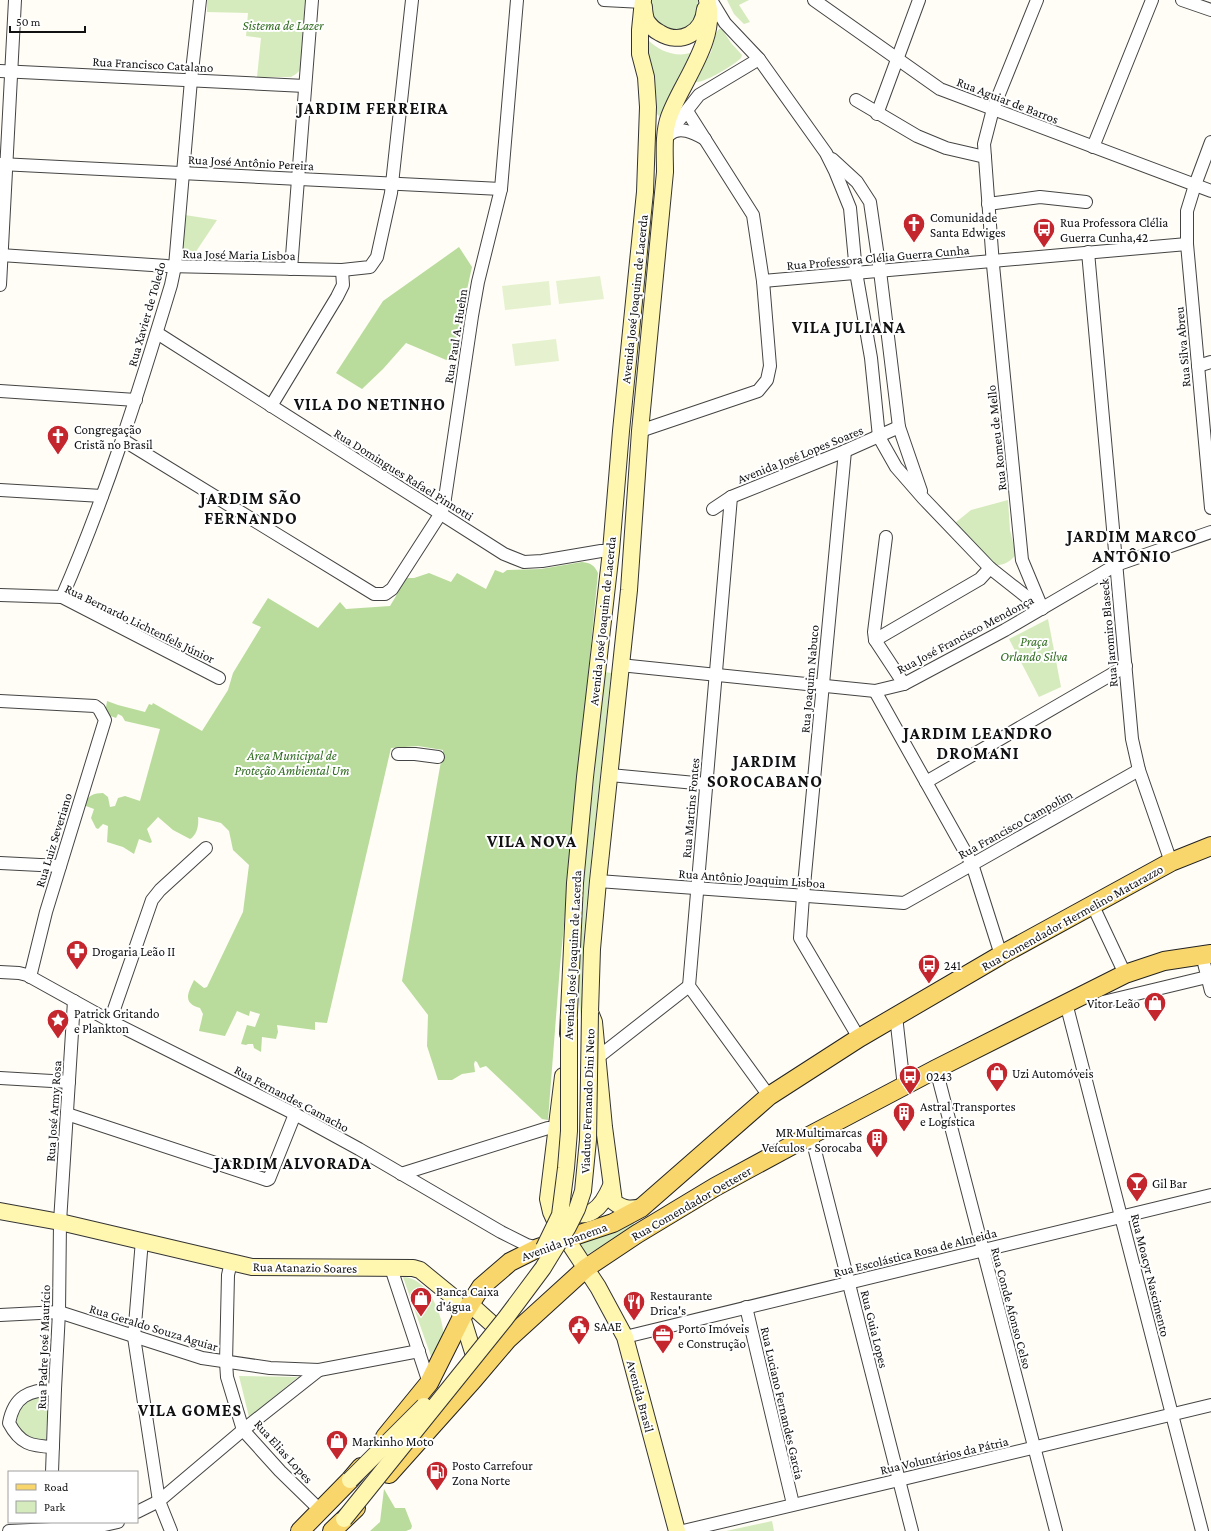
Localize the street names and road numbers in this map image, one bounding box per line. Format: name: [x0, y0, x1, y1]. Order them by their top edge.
street label: Rua Francisco Catalano: [92, 54, 214, 75]
street label: Rua Aguiar de Barros: [955, 74, 1061, 127]
street label: Rua José Antônio Pereira: [188, 152, 314, 173]
street label: Avenida José Joaquim de Lacerda: [618, 214, 651, 384]
street label: Rua Professora Clélia Guerra Cunha: [786, 242, 970, 273]
street label: Rua José Maria Lisboa: [182, 246, 296, 263]
street label: Rua Xavier de Toledo: [124, 260, 169, 368]
street label: Rua Paul A. Huehn: [441, 288, 470, 384]
street label: Rua Silva Abreu: [1172, 306, 1193, 388]
street label: Rua Romeu de Mello: [983, 384, 1010, 492]
street label: Avenida José Lopes Soares: [735, 422, 865, 487]
street label: Rua Domingues Rafael Pinnotti: [331, 425, 477, 524]
street label: Avenida José Joaquim de Lacerda: [586, 536, 619, 706]
street label: Rua Jaromiro Blaseck: [1096, 577, 1121, 688]
street label: Rua Bernardo Lichtenfels Júnior: [62, 581, 217, 666]
street label: Rua José Francisco Mendonça: [894, 592, 1036, 677]
street label: Rua Joaquim Nabuco: [797, 624, 822, 734]
street label: Rua Martins Fontes: [679, 757, 702, 859]
street label: Rua Francisco Campolim: [955, 786, 1076, 862]
street label: Rua Luiz Severiano: [32, 791, 75, 889]
street label: Rua Comendador Hermelino Matarazzo: [979, 861, 1166, 974]
street label: Rua Antônio Joaquim Lisboa: [678, 866, 826, 891]
street label: Avenida José Joaquim de Lacerda: [561, 870, 584, 1040]
street label: Viaduto Fernando Dini Neto: [577, 1028, 598, 1174]
street label: Rua José Army Rosa: [42, 1060, 65, 1162]
street label: Rua Fernandes Camacho: [232, 1062, 352, 1135]
street label: Rua Comendador Oetterer: [629, 1163, 754, 1244]
street label: Rua Moacyr Nascimento: [1128, 1212, 1173, 1338]
street label: Avenida Ipanema: [519, 1219, 609, 1264]
street label: Rua Escolástica Rosa de Almeida: [832, 1225, 998, 1280]
street label: Rua Conde Afonso Celso: [988, 1246, 1035, 1371]
street label: Rua Atanazio Soares: [253, 1259, 357, 1276]
street label: Rua Padre José Maurício: [34, 1284, 53, 1410]
street label: Rua Guia Lopes: [858, 1289, 891, 1370]
street label: Rua Geraldo Souza Aguiar: [88, 1301, 220, 1354]
street label: Rua Luciano Fernandes Garcia: [758, 1325, 807, 1481]
street label: Avenida Brasil: [624, 1359, 657, 1434]
street label: Rua Elias Lopes: [251, 1416, 316, 1486]
street label: Rua Voluntários da Pátria: [878, 1433, 1010, 1478]

